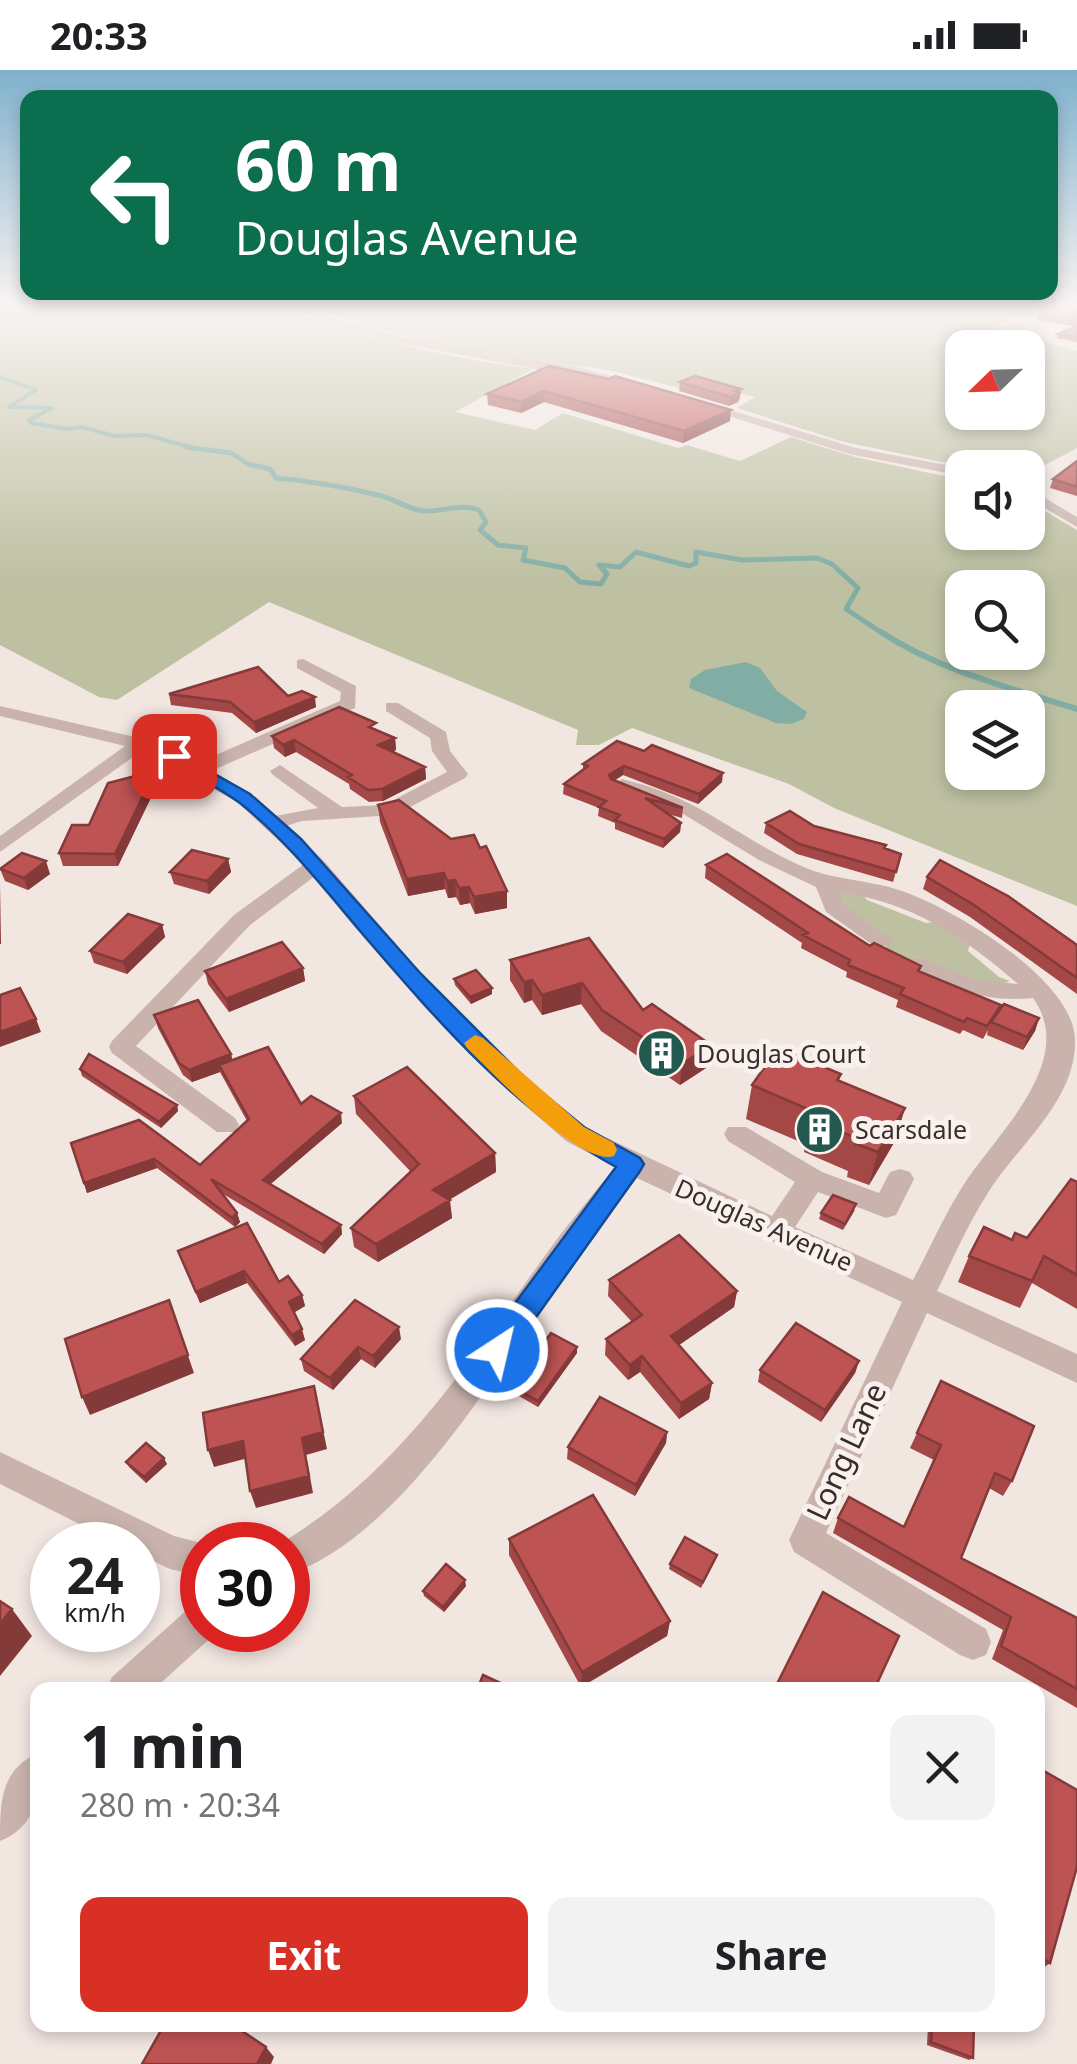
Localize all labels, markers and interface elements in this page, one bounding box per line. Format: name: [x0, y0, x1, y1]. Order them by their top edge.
text: 20:33: [50, 9, 148, 61]
text: 60 m: [235, 116, 402, 212]
icon: left: [70, 130, 200, 260]
text: Douglas Avenue: [235, 207, 579, 268]
north arrow: [945, 330, 1045, 430]
map controls: [945, 330, 1045, 790]
button: sound: [945, 450, 1045, 550]
button: search: [945, 570, 1045, 670]
button: layers: [945, 690, 1045, 790]
pin: [132, 714, 217, 799]
icon: arrive: [147, 729, 202, 784]
building icon: Douglas Court: [636, 1028, 688, 1080]
place label: Douglas Court: [697, 1036, 866, 1070]
building icon: Scarsdale: [794, 1104, 846, 1156]
place label: Scarsdale: [855, 1112, 967, 1146]
street label: Douglas Avenue: [670, 1170, 859, 1278]
position arrow: [445, 1298, 549, 1402]
street label: Long Lane: [796, 1376, 895, 1526]
speed limit sign: 30: [180, 1522, 310, 1652]
text: 24: [66, 1541, 124, 1609]
text: km/h: [64, 1595, 126, 1629]
text: 1 min: [80, 1704, 245, 1786]
button: close: [890, 1715, 995, 1820]
text: 280 m · 20:34: [80, 1783, 280, 1826]
button: Exit: [80, 1897, 528, 2012]
button: Share: [548, 1897, 995, 2012]

